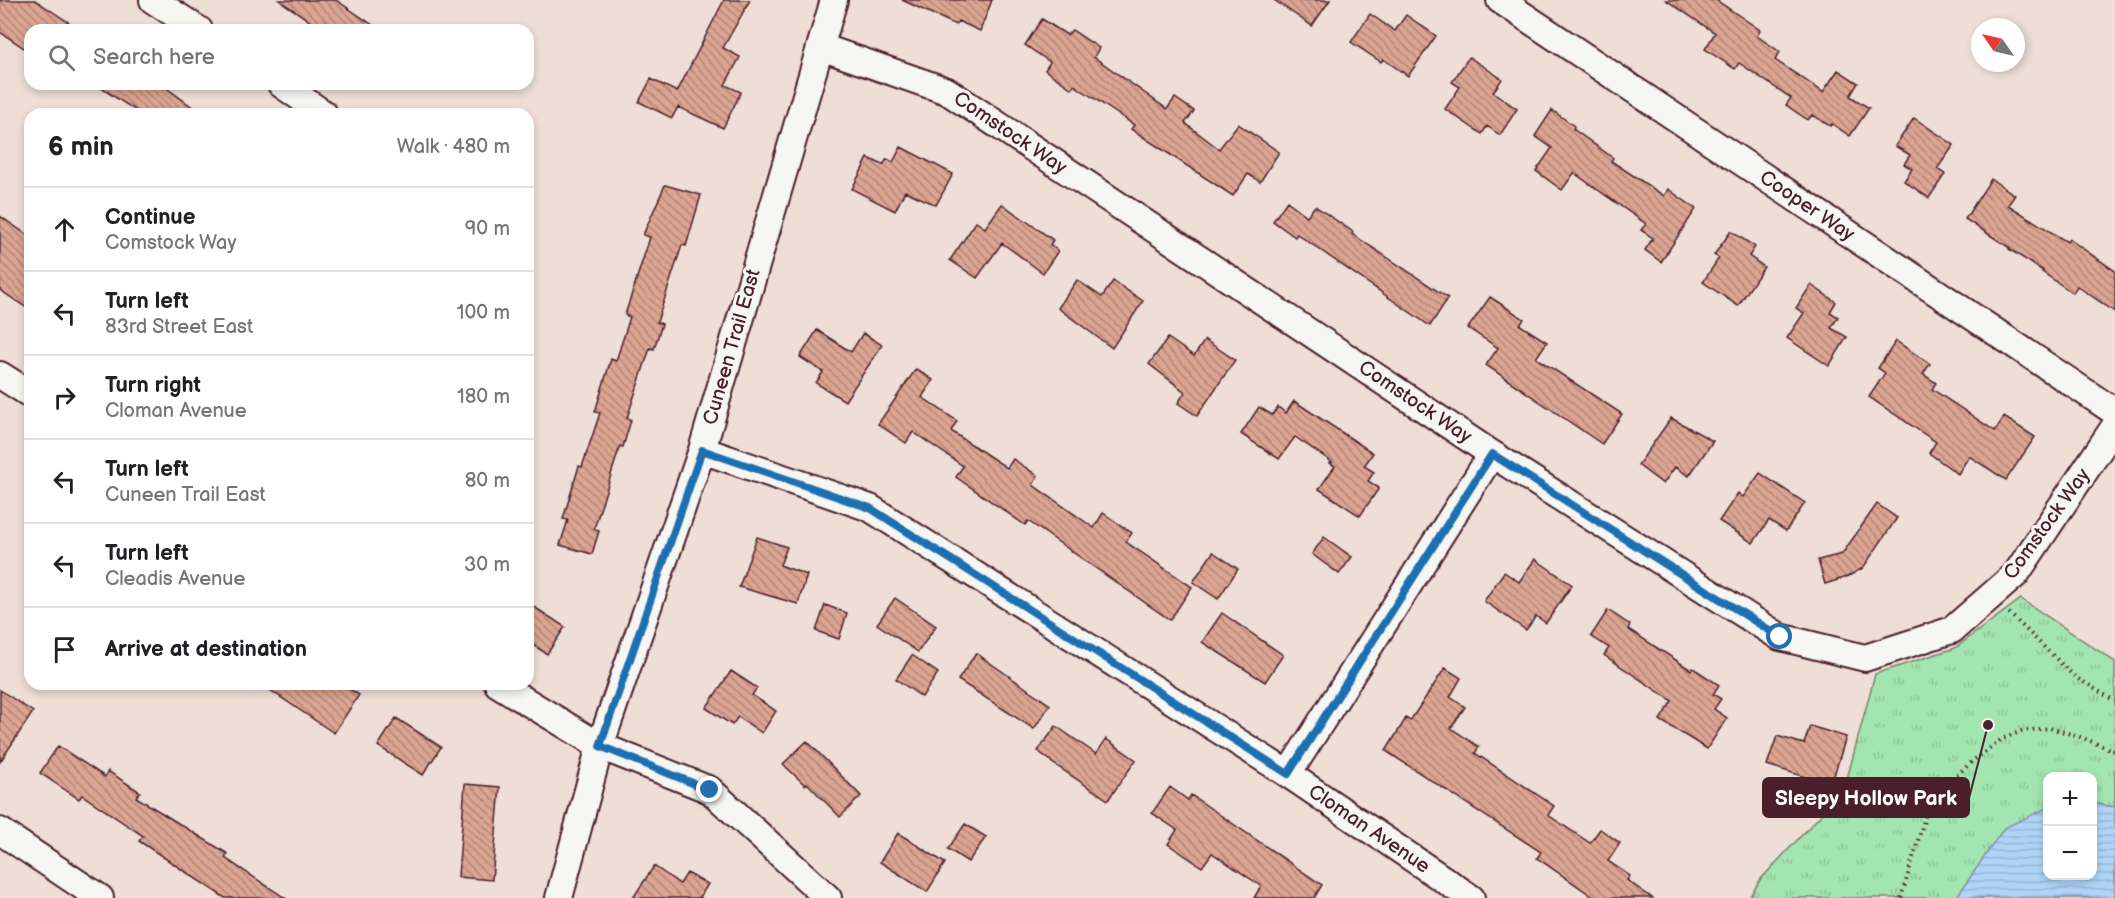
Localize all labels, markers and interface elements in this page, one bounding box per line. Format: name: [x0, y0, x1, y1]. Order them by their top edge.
north arrow: [1971, 18, 2025, 72]
search box: [24, 24, 534, 90]
icon: search: [45, 41, 78, 74]
text: Search here: [93, 44, 215, 71]
street label: Comstock Way: [949, 86, 1071, 180]
text: 6 min: [48, 132, 114, 163]
text: Walk · 480 m: [397, 135, 510, 159]
street label: Cooper Way: [1755, 165, 1859, 247]
text: Continue: [105, 204, 195, 231]
icon: ahead: [48, 213, 81, 246]
text: 90 m: [465, 217, 510, 241]
text: Comstock Way: [105, 231, 236, 255]
street label: Cuneen Trail East: [698, 266, 766, 428]
text: Turn left: [105, 288, 189, 315]
icon: left: [48, 297, 81, 330]
text: 100 m: [457, 301, 510, 325]
text: 83rd Street East: [105, 315, 253, 339]
street label: Comstock Way: [1354, 355, 1476, 449]
text: Turn right: [105, 372, 201, 399]
icon: right: [48, 381, 81, 414]
text: 180 m: [457, 385, 510, 409]
text: Cloman Avenue: [105, 399, 247, 423]
text: Turn left: [105, 456, 189, 483]
street label: Comstock Way: [1999, 464, 2095, 584]
icon: left: [48, 465, 81, 498]
text: 80 m: [465, 469, 510, 493]
text: Cuneen Trail East: [105, 483, 266, 507]
text: Turn left: [105, 540, 189, 567]
icon: left: [48, 549, 81, 582]
text: 30 m: [464, 553, 510, 577]
text: Cleadis Avenue: [105, 567, 245, 591]
route start: [1766, 623, 1792, 649]
icon: arrive: [48, 633, 81, 666]
text: Arrive at destination: [105, 636, 307, 663]
map controls: [2043, 772, 2097, 880]
button: +: [2043, 772, 2097, 826]
route end: [696, 776, 722, 802]
callout: Sleepy Hollow Park: [1763, 778, 1969, 817]
street label: Cloman Avenue: [1304, 779, 1435, 879]
text: Sleepy Hollow Park: [1775, 786, 1957, 811]
button: −: [2043, 826, 2097, 880]

